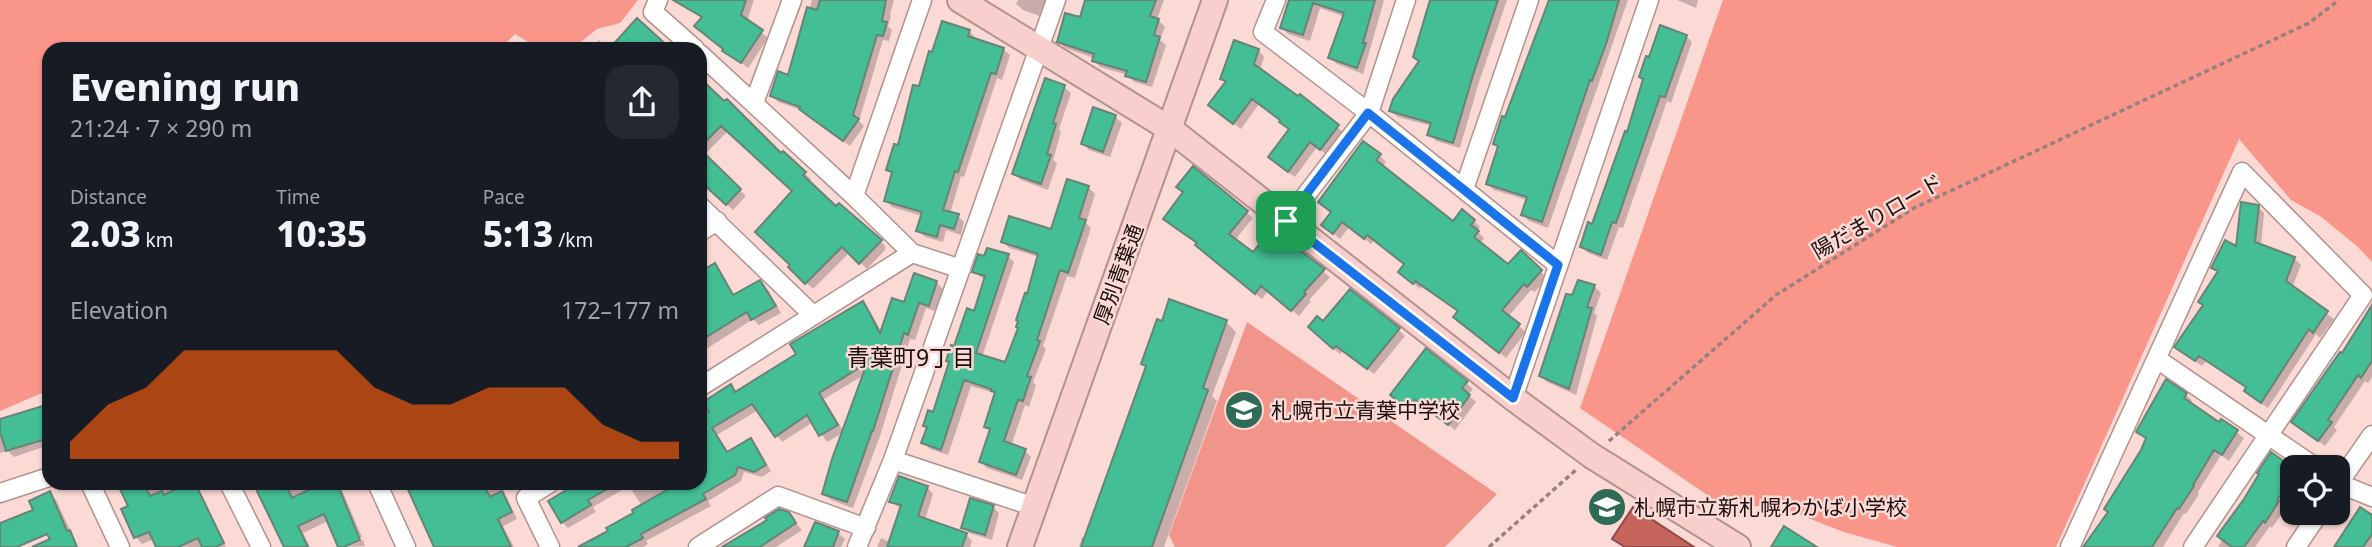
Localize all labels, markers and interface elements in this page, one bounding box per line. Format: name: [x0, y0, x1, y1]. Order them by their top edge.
text: Evening run: [70, 60, 300, 112]
button: share: [605, 65, 679, 139]
text: 21:24 · 7 × 290 m: [70, 112, 252, 144]
street label: 陽だまりロード: [1807, 167, 1947, 265]
text: Distance: [70, 184, 147, 210]
text: Time: [276, 184, 320, 210]
text: Pace: [483, 184, 525, 210]
pin: [1256, 191, 1316, 251]
icon: arrive: [1267, 202, 1305, 240]
text: 2.03: [70, 210, 141, 257]
text: 10:35: [276, 210, 367, 257]
text: 5:13: [483, 210, 553, 257]
street label: 厚別青葉通: [1087, 220, 1149, 328]
text: km: [141, 227, 174, 253]
text: /km: [553, 227, 593, 253]
text: Elevation: [70, 294, 168, 326]
text: 172–177 m: [561, 294, 679, 326]
district label: 青葉町9丁目: [847, 341, 975, 373]
school or university icon: 札幌市立青葉中学校: [1223, 389, 1265, 431]
place label: 札幌市立青葉中学校: [1271, 396, 1460, 424]
map controls: [2280, 455, 2350, 525]
button: locate: [2280, 455, 2350, 525]
school or university icon: 札幌市立新札幌わかば小学校: [1586, 486, 1628, 528]
place label: 札幌市立新札幌わかば小学校: [1634, 493, 1907, 521]

